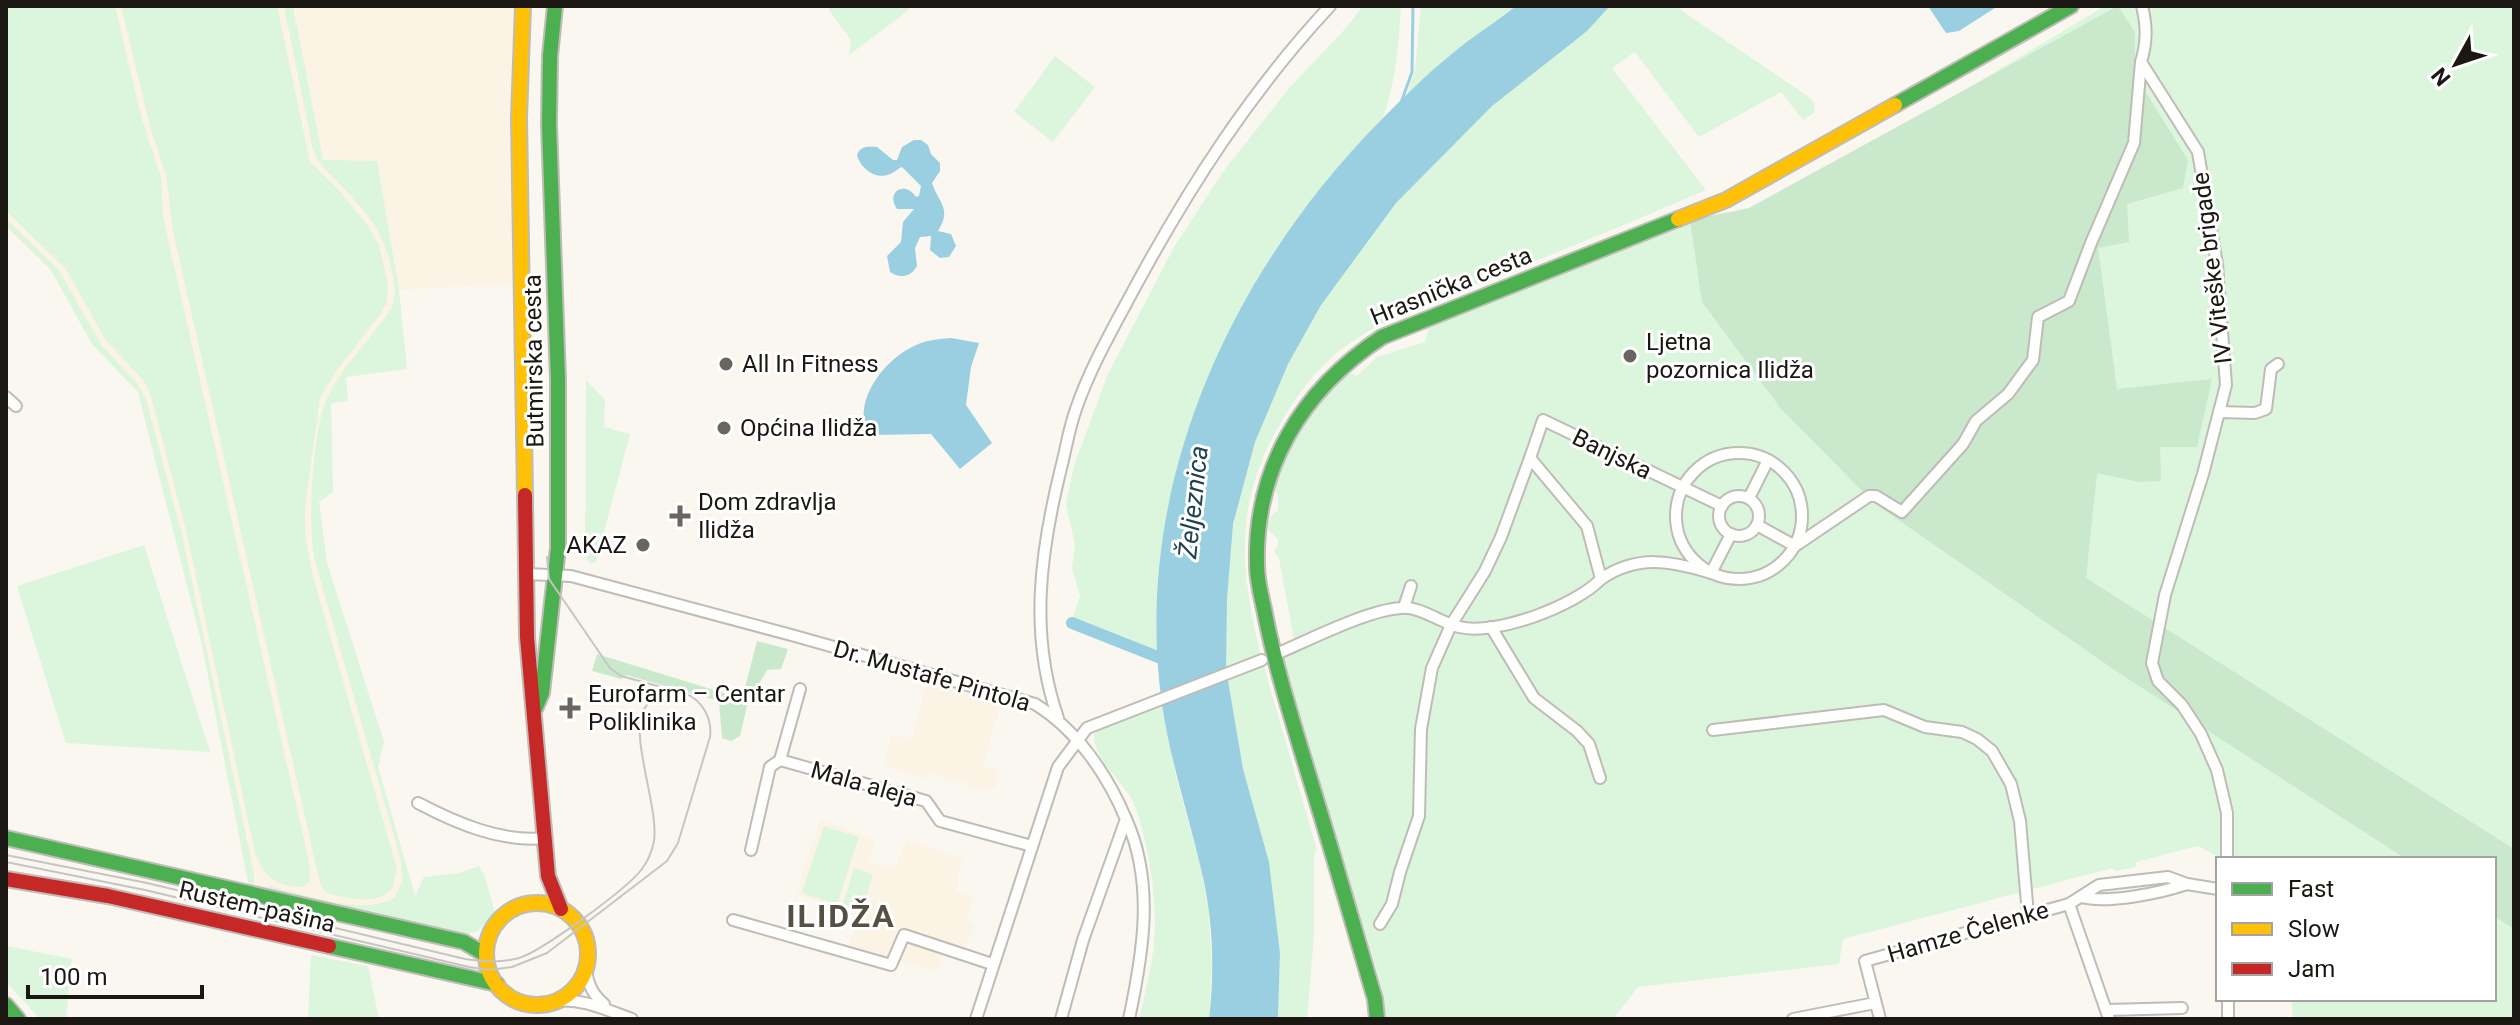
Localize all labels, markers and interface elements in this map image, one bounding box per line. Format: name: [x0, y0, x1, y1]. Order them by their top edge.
north arrow: [2416, 24, 2496, 104]
text: N: [2426, 63, 2456, 91]
street label: IV Viteške brigade: [2186, 171, 2238, 365]
street label: Hrasnička cesta: [1366, 241, 1536, 331]
street label: Butmirska cesta: [518, 274, 550, 448]
place label: Ljetna pozornica Ilidža: [1646, 328, 1814, 384]
marker: Ljetna pozornica Ilidža: [1621, 347, 1639, 365]
place label: All In Fitness: [742, 350, 879, 378]
marker: All In Fitness: [717, 355, 735, 373]
place label: Općina Ilidža: [740, 414, 877, 442]
marker: Općina Ilidža: [715, 419, 733, 437]
street label: Banjska: [1568, 423, 1656, 485]
water label: Željeznica: [1172, 444, 1214, 561]
place label: Dom zdravlja Ilidža: [698, 488, 837, 544]
marker: Dom zdravlja Ilidža: [669, 505, 691, 527]
place label: AKAZ: [566, 531, 627, 559]
marker: AKAZ: [634, 536, 652, 554]
street label: Dr. Mustafe Pintola: [830, 635, 1034, 717]
place label: Eurofarm – Centar Poliklinika: [588, 680, 785, 736]
marker: Eurofarm – Centar Poliklinika: [559, 697, 581, 719]
street label: Mala aleja: [808, 755, 920, 813]
legend: [2216, 857, 2496, 1001]
street label: Rustem-pašina: [176, 875, 338, 939]
text: Fast: [2288, 875, 2334, 903]
street label: Hamze Čelenke: [1884, 895, 2052, 968]
district label: ILIDŽA: [786, 897, 896, 935]
text: Slow: [2288, 915, 2340, 943]
scale bar: [28, 949, 202, 999]
text: Jam: [2288, 955, 2335, 983]
text: 100 m: [40, 963, 107, 991]

